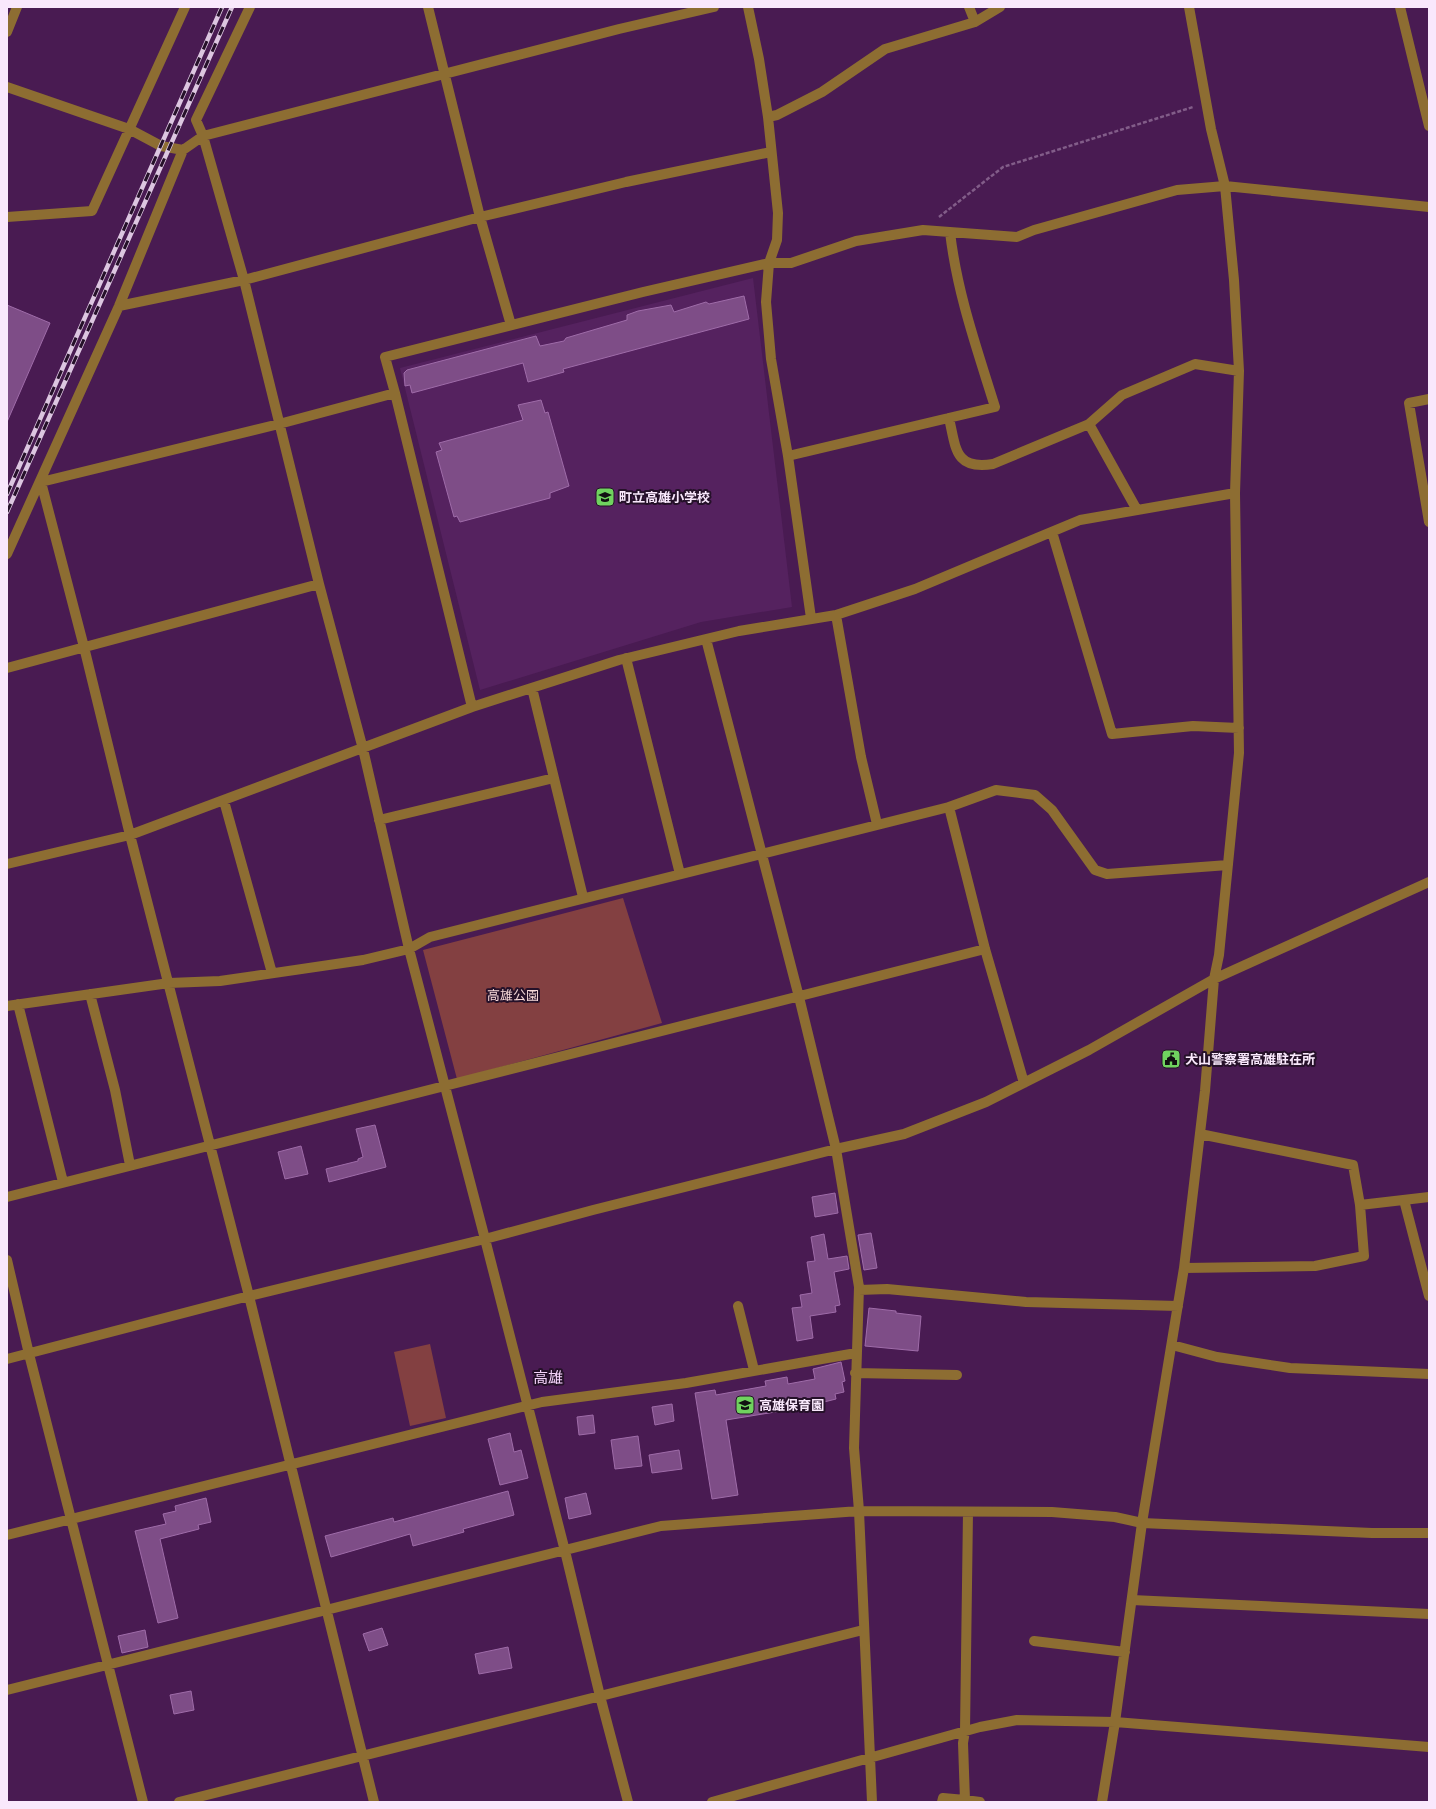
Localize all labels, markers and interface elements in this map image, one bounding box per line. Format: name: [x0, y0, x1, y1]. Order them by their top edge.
school or university icon: 町立高雄小学校: [594, 486, 616, 508]
place label: 町立高雄小学校: [619, 490, 710, 507]
park label: 高雄公園: [487, 989, 539, 1005]
public building icon: 犬山警察署高雄駐在所: [1160, 1048, 1182, 1070]
place label: 犬山警察署高雄駐在所: [1185, 1052, 1315, 1069]
district label: 高雄: [533, 1370, 563, 1389]
school or university icon: 高雄保育園: [734, 1394, 756, 1416]
place label: 高雄保育園: [759, 1398, 824, 1415]

